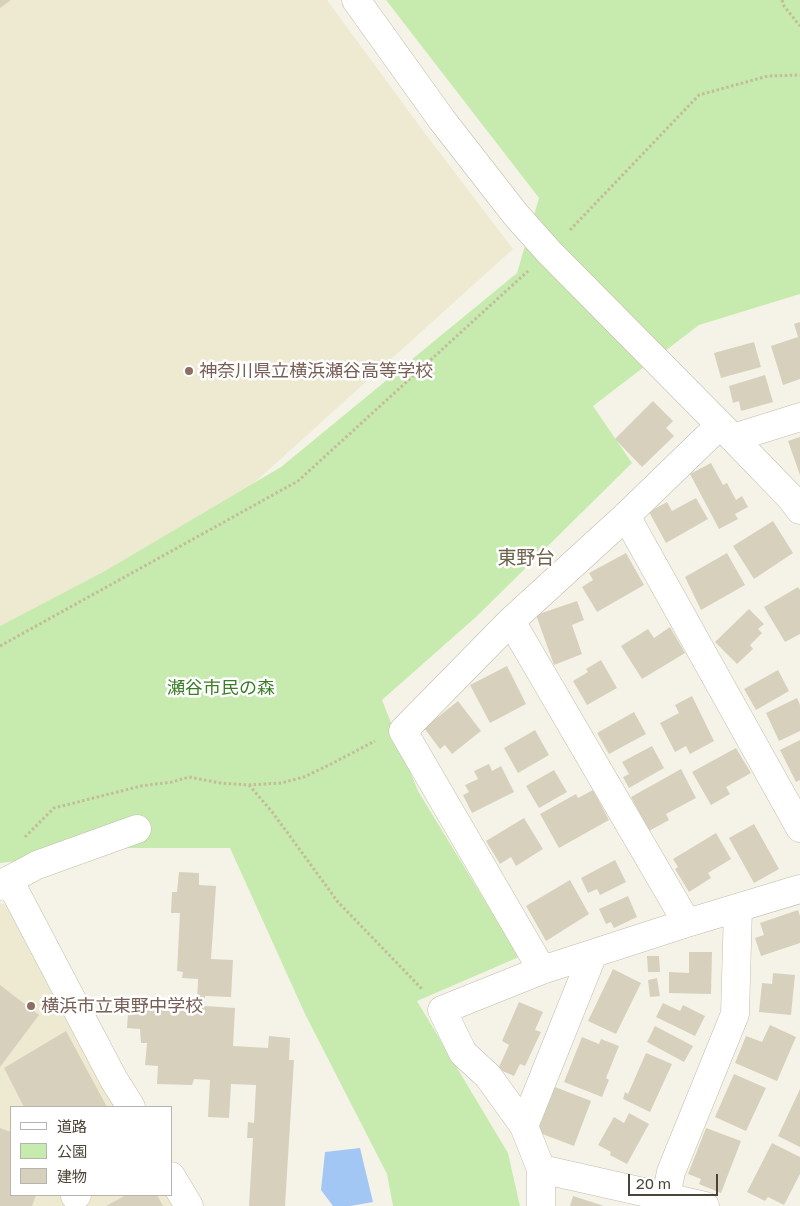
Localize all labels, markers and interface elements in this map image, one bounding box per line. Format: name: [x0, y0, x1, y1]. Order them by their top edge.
place label: 神奈川県立横浜瀬谷高等学校: [199, 360, 433, 382]
marker: 神奈川県立横浜瀬谷高等学校: [183, 365, 195, 377]
district label: 東野台: [498, 547, 554, 569]
park label: 瀬谷市民の森: [167, 677, 275, 699]
place label: 横浜市立東野中学校: [41, 995, 203, 1017]
marker: 横浜市立東野中学校: [25, 1000, 37, 1012]
legend: [10, 1106, 172, 1196]
text: 道路: [57, 1117, 87, 1135]
text: 公園: [57, 1142, 87, 1160]
scale bar: [630, 1164, 720, 1196]
text: 建物: [57, 1167, 87, 1185]
text: 20 m: [636, 1174, 671, 1192]

